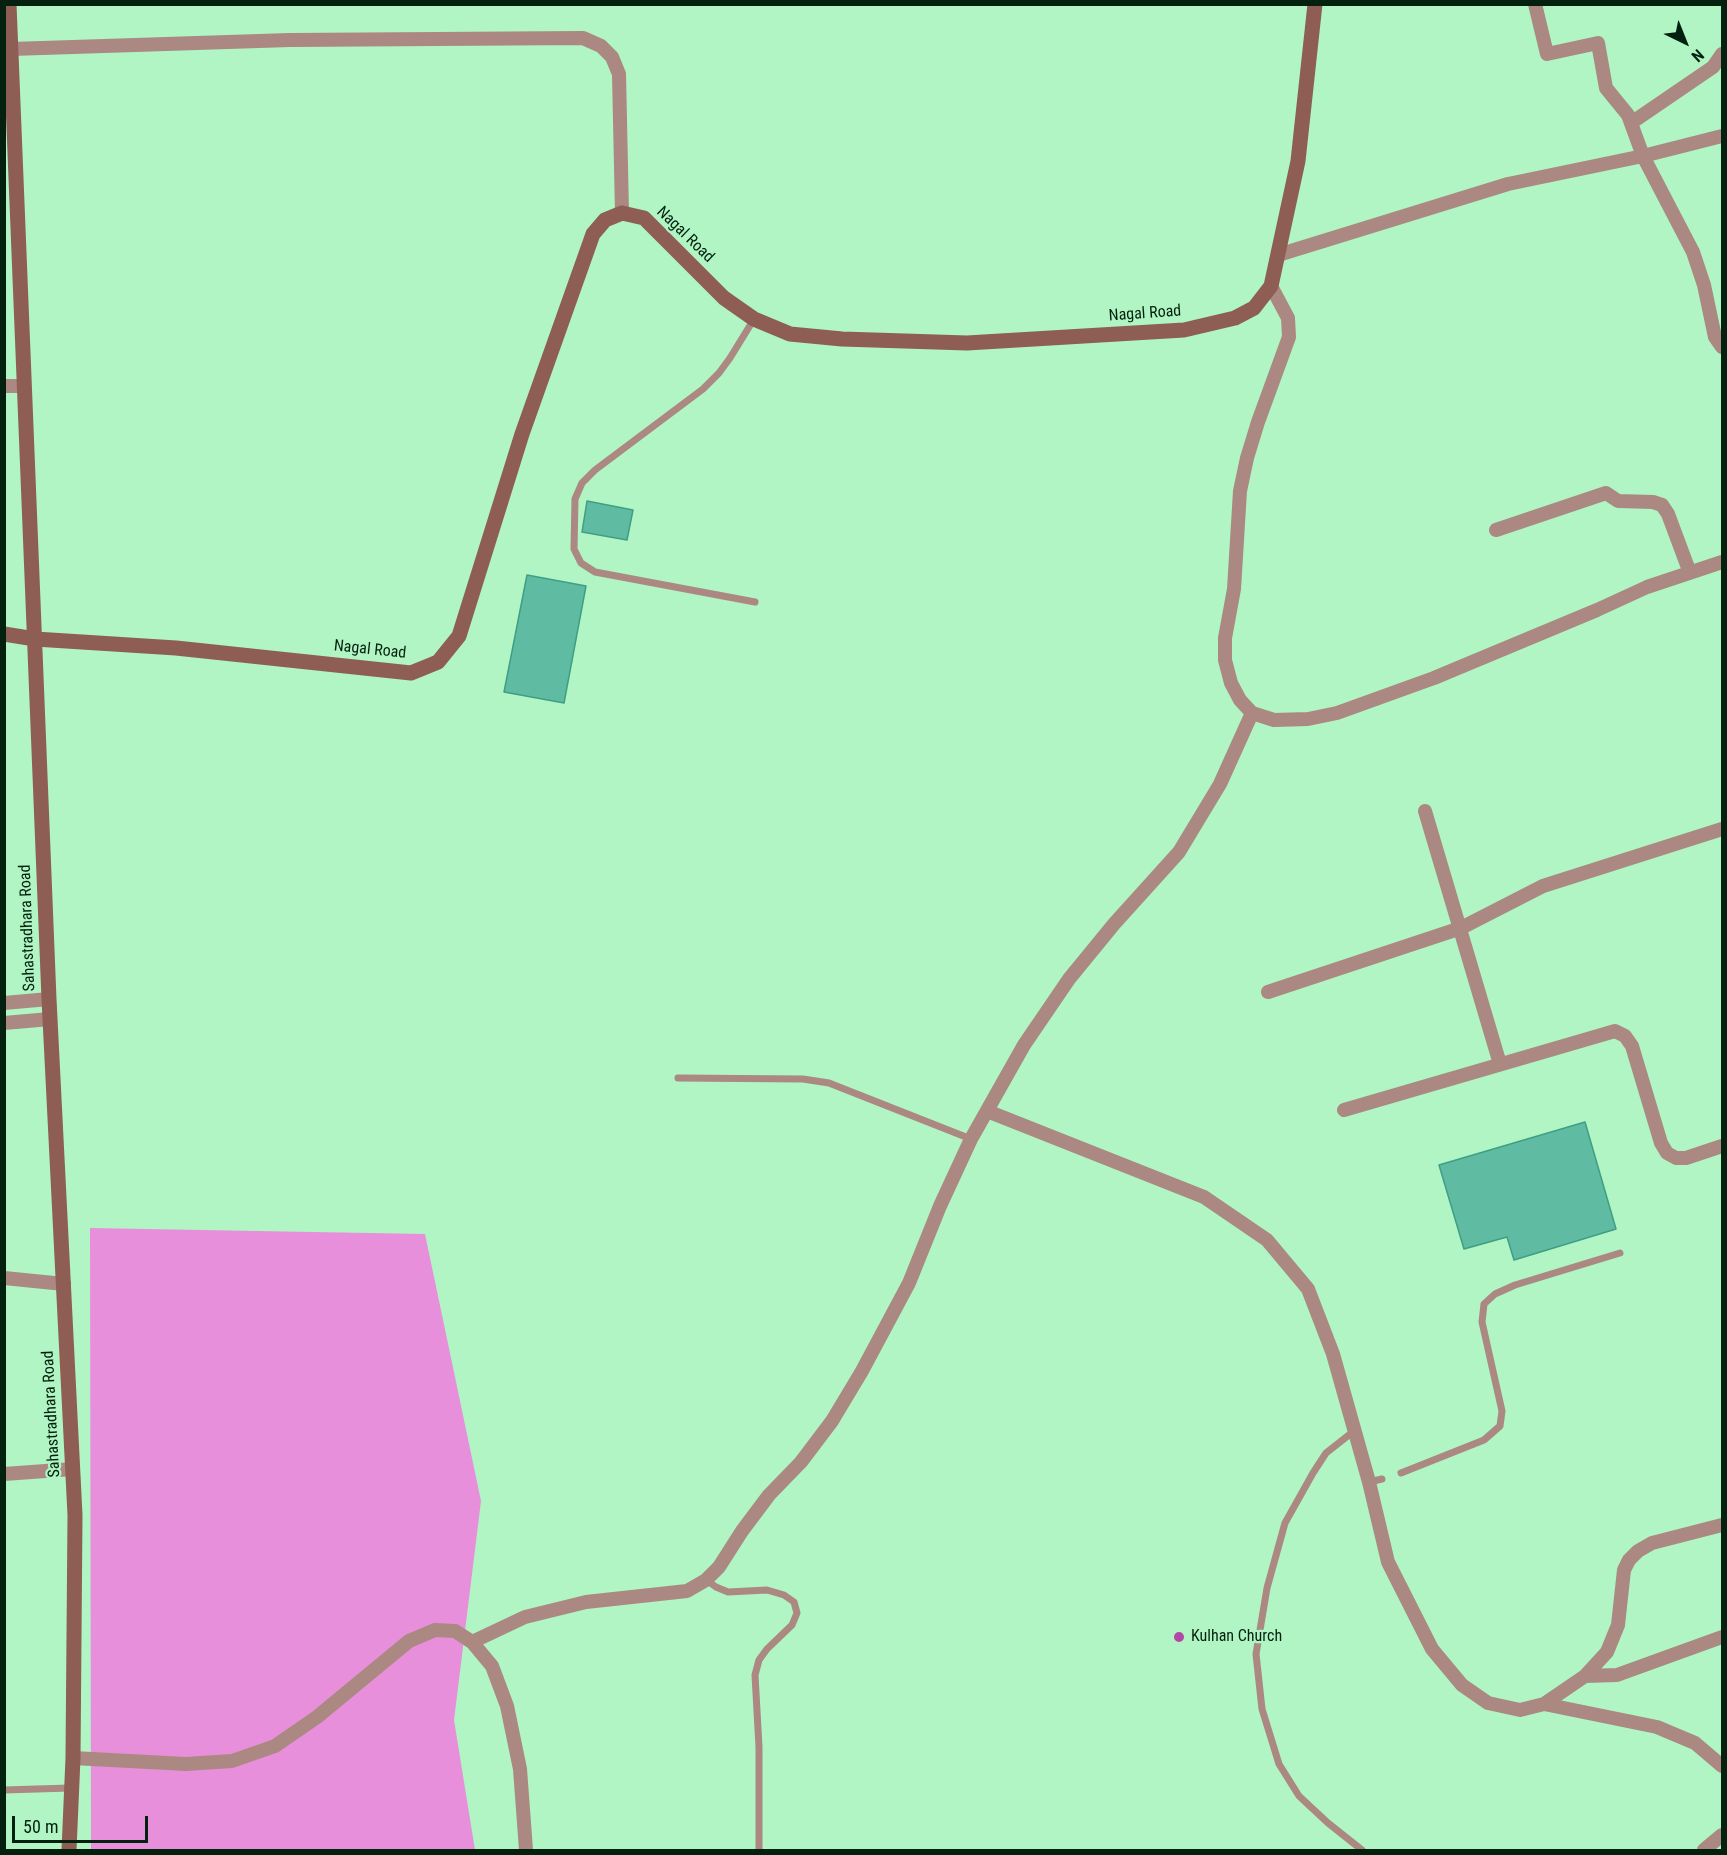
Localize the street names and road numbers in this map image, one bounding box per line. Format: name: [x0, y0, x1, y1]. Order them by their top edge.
street label: Nagal Road: [652, 203, 718, 267]
street label: Nagal Road: [1108, 302, 1182, 326]
street label: Nagal Road: [333, 637, 407, 663]
street label: Sahastradhara Road: [16, 864, 40, 992]
street label: Sahastradhara Road: [39, 1350, 65, 1478]

